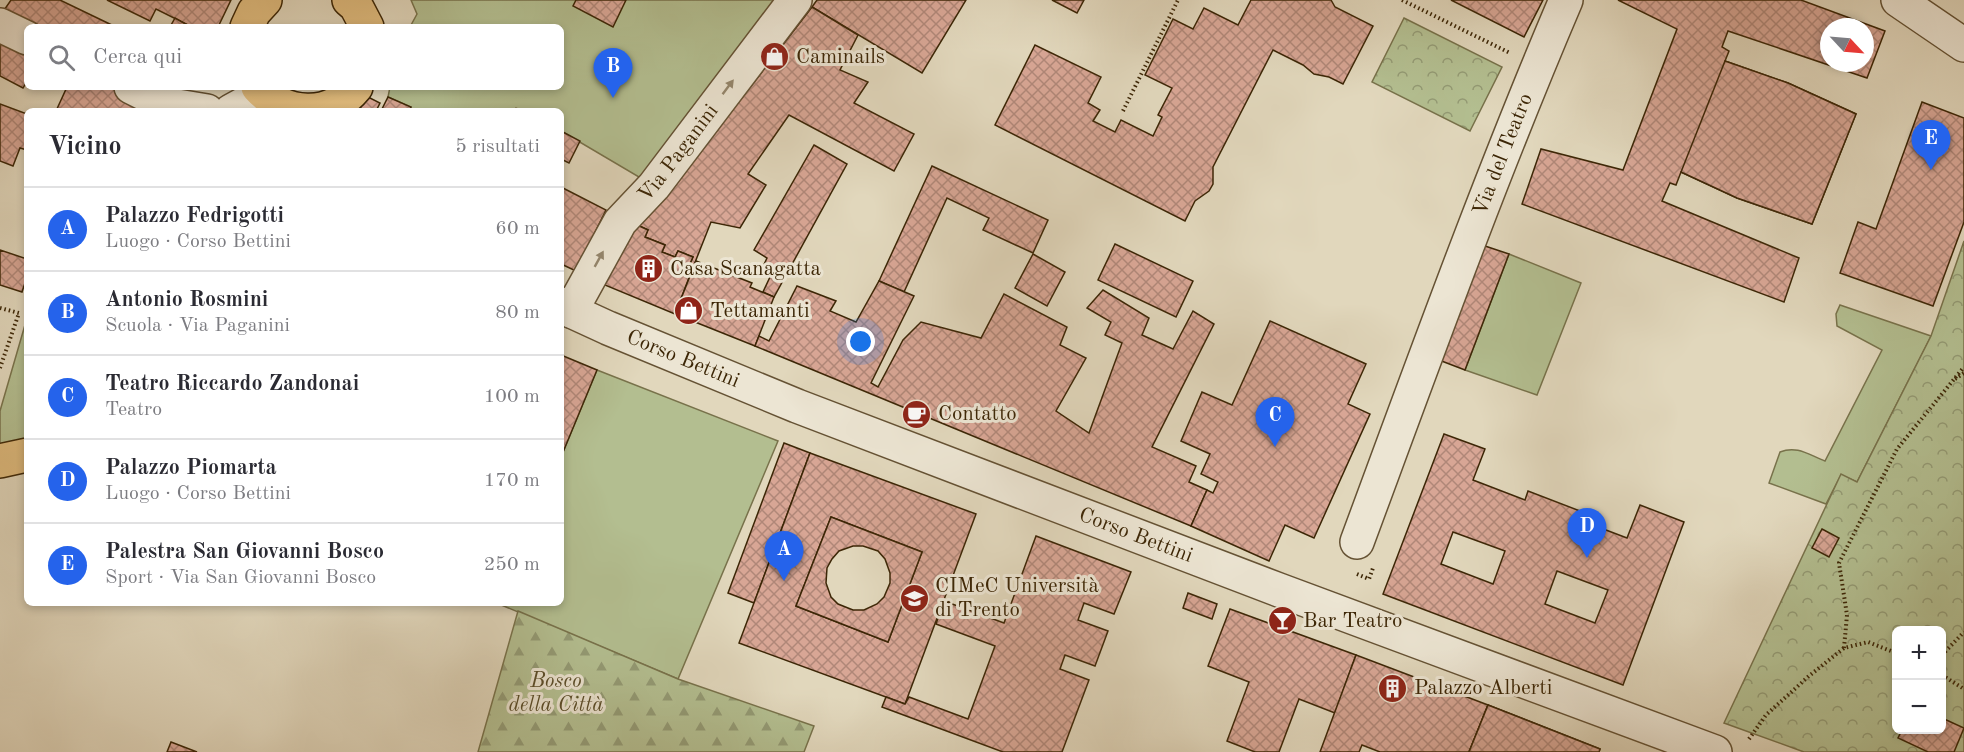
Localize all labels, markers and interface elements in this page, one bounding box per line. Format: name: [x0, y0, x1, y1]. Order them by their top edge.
north arrow: [1820, 18, 1874, 72]
search box: [24, 24, 564, 90]
icon: search: [45, 41, 78, 74]
shop icon: Caminails: [759, 41, 791, 73]
text: Cerca qui: [93, 46, 182, 68]
place label: Caminails: [796, 47, 885, 68]
pin: B: [594, 48, 632, 98]
one-way arrow: [722, 80, 734, 95]
street label: Via del Teatro: [1469, 90, 1536, 219]
street label: Via Paganini: [634, 101, 722, 206]
pin: E: [1912, 120, 1950, 170]
text: Vicino: [48, 134, 122, 160]
text: 5 risultati: [455, 137, 540, 157]
text: Palazzo Fedrigotti: [105, 205, 284, 227]
text: A: [60, 219, 75, 239]
text: 60 m: [495, 219, 540, 239]
text: Luogo · Corso Bettini: [105, 232, 291, 252]
one-way arrow: [594, 251, 604, 268]
building icon: Casa Scanagatta: [633, 253, 665, 285]
place label: Casa Scanagatta: [670, 259, 821, 280]
text: Antonio Rosmini: [105, 289, 268, 311]
shop icon: Tettamanti: [673, 295, 705, 327]
place label: Tettamanti: [710, 301, 810, 322]
text: B: [60, 303, 75, 323]
text: 80 m: [495, 303, 540, 323]
text: Scuola · Via Paganini: [105, 316, 290, 336]
street label: Corso Bettini: [623, 326, 742, 392]
your location: [846, 327, 875, 356]
text: Teatro Riccardo Zandonai: [105, 373, 359, 395]
text: C: [61, 387, 74, 407]
text: 100 m: [484, 387, 540, 407]
cafe icon: Contatto: [901, 398, 933, 430]
pin: C: [1256, 398, 1294, 447]
text: Teatro: [105, 400, 162, 420]
place label: Contatto: [938, 404, 1017, 425]
text: Palazzo Piomarta: [105, 457, 277, 479]
text: D: [60, 471, 75, 491]
text: 170 m: [484, 471, 540, 491]
text: Luogo · Corso Bettini: [105, 484, 291, 504]
street label: Corso Bettini: [1076, 504, 1196, 567]
pin: D: [1568, 508, 1606, 558]
pin: A: [764, 532, 804, 581]
text: Palestra San Giovanni Bosco: [105, 541, 384, 563]
text: E: [61, 555, 74, 575]
text: 250 m: [484, 555, 540, 575]
text: Sport · Via San Giovanni Bosco: [105, 568, 376, 588]
place label: CIMeC Università di Trento: [935, 576, 1099, 621]
school or university icon: CIMeC Università di Trento: [898, 582, 930, 614]
bar icon: Bar Teatro: [1266, 605, 1298, 637]
place label: Bar Teatro: [1303, 611, 1402, 632]
map controls: [1892, 626, 1946, 734]
button: +: [1892, 626, 1946, 680]
park label: Bosco della Città: [509, 671, 603, 716]
building icon: Palazzo Alberti: [1377, 672, 1409, 704]
place label: Palazzo Alberti: [1414, 678, 1552, 699]
button: −: [1892, 680, 1946, 734]

